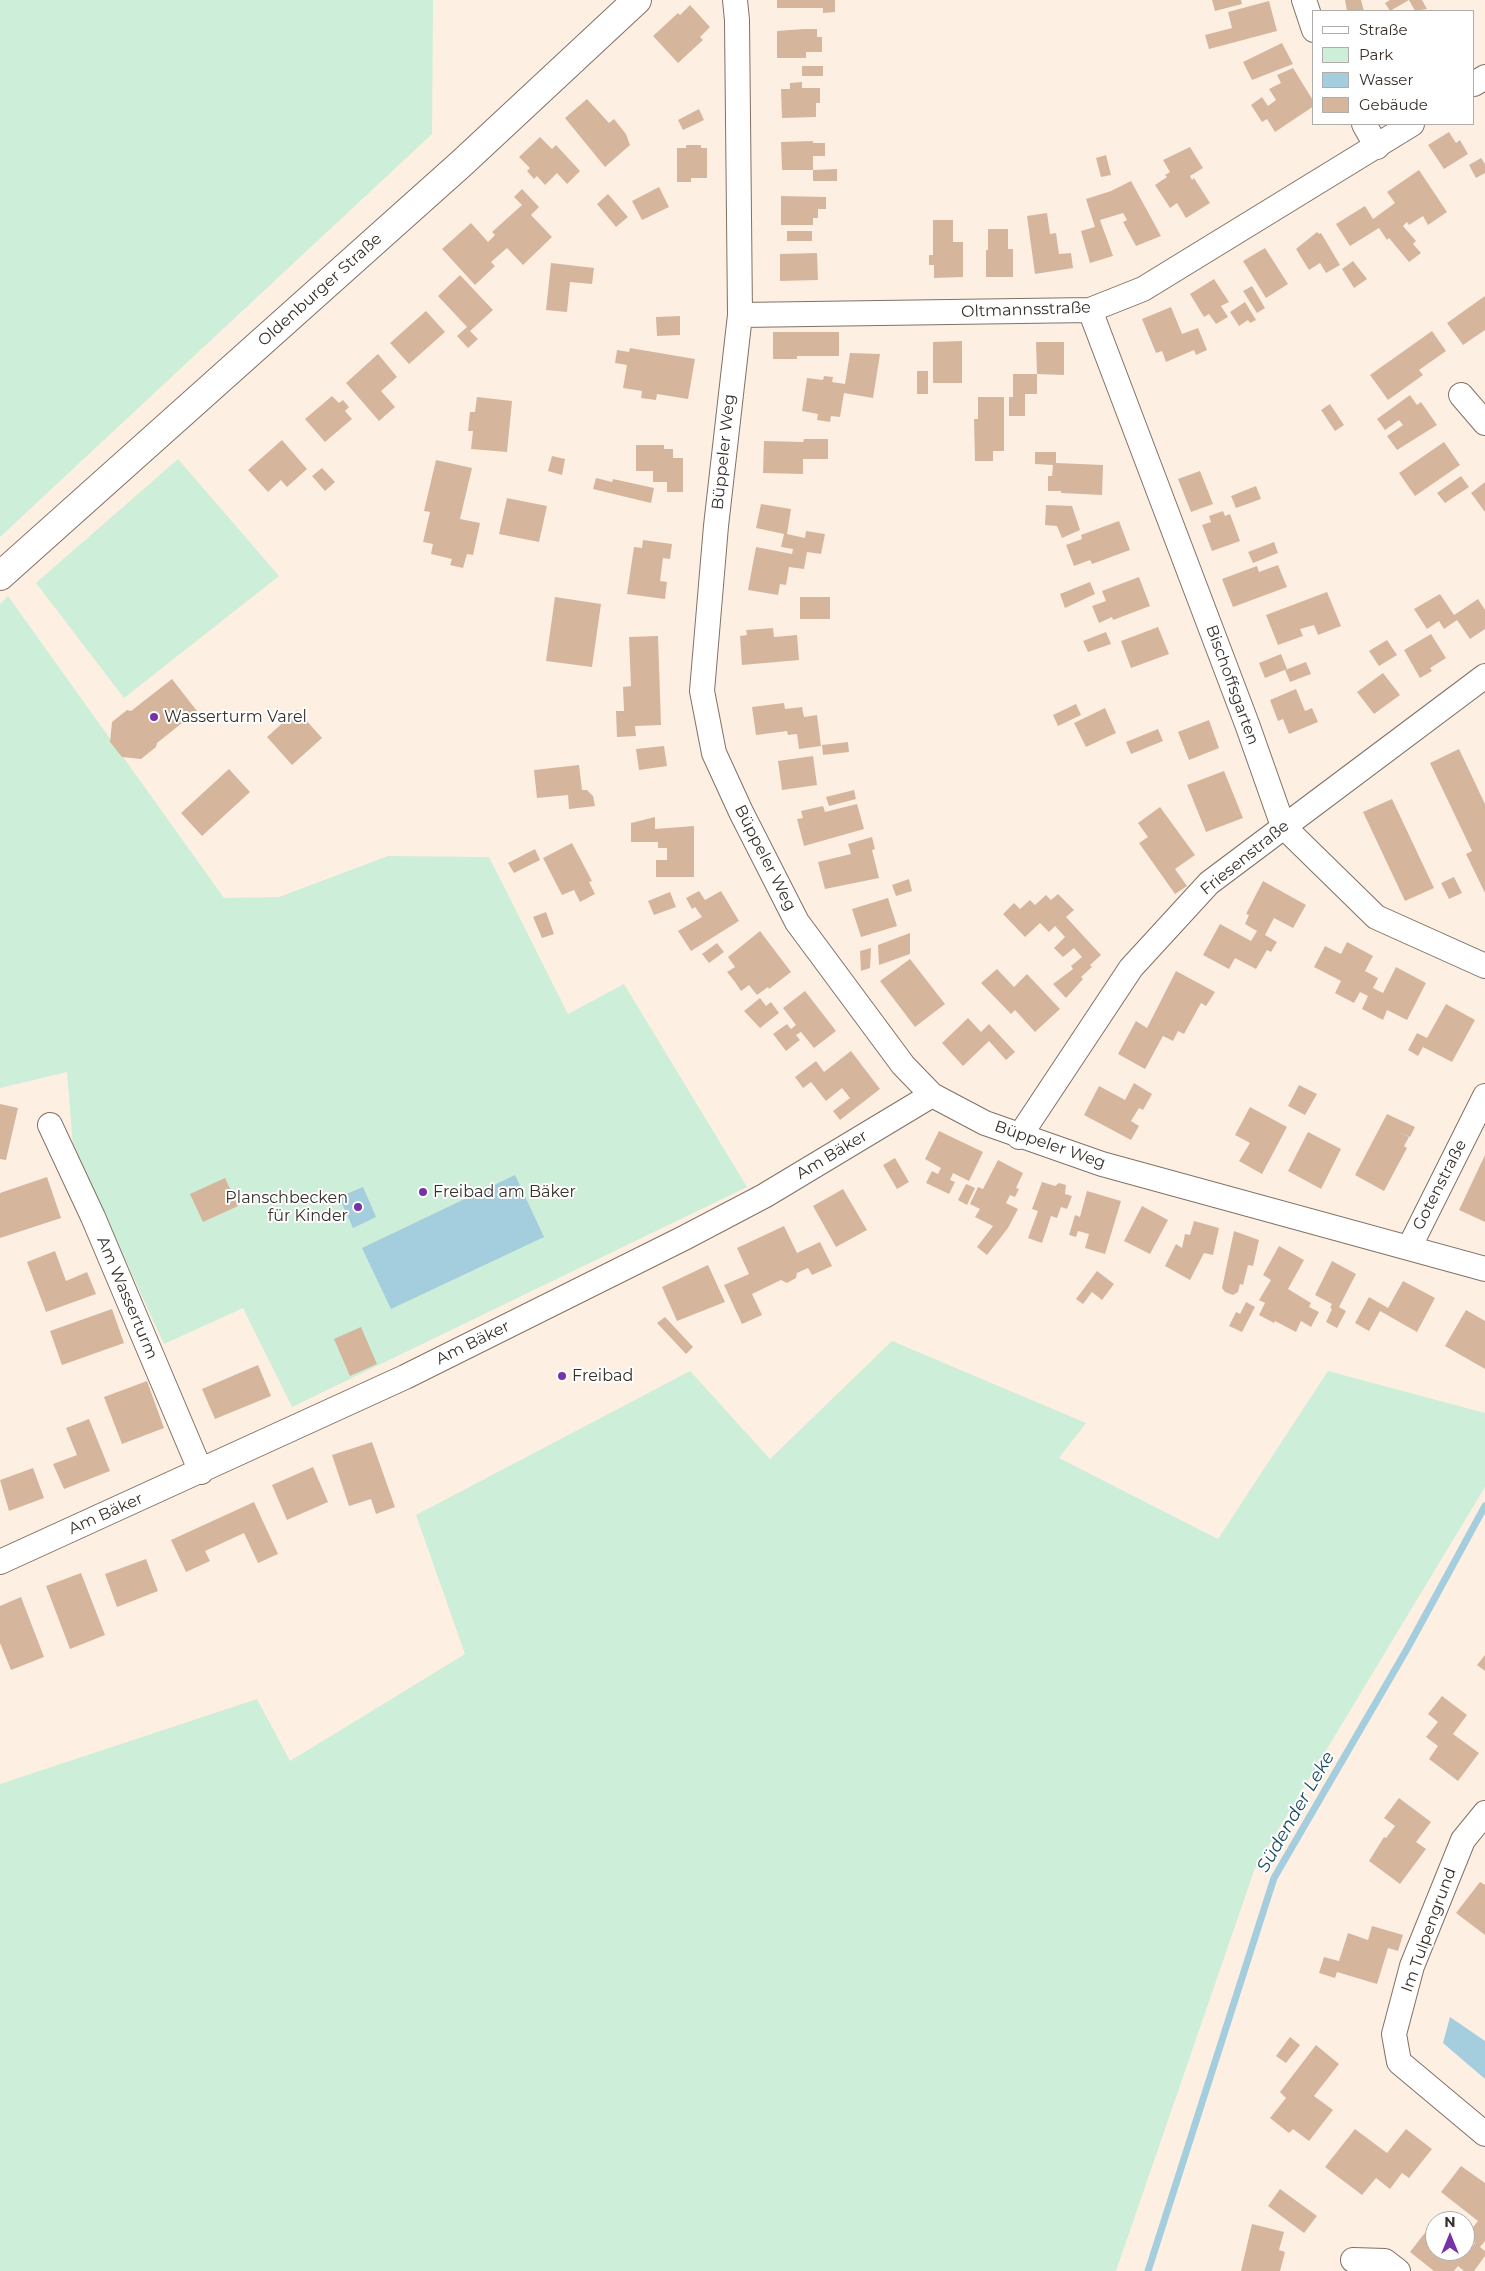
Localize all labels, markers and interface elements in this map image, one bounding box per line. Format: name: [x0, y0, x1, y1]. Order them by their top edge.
legend: [1312, 10, 1475, 125]
text: Straße: [1359, 20, 1408, 39]
text: Park: [1359, 45, 1393, 64]
text: Wasser: [1359, 70, 1413, 89]
text: Gebäude: [1359, 95, 1428, 114]
street label: Oldenburger Straße: [254, 229, 386, 351]
street label: Oltmannsstraße: [961, 298, 1091, 322]
street label: Büppeler Weg: [708, 393, 740, 511]
street label: Bischoffsgarten: [1201, 622, 1263, 748]
place label: Wasserturm Varel: [164, 707, 307, 727]
marker: Wasserturm Varel: [148, 711, 160, 723]
street label: Büppeler Weg: [730, 802, 800, 914]
street label: Friesenstraße: [1197, 816, 1293, 900]
street label: Büppeler Weg: [992, 1117, 1108, 1173]
street label: Am Bäker: [793, 1126, 871, 1184]
street label: Gotenstraße: [1409, 1137, 1471, 1233]
place label: Freibad am Bäker: [433, 1182, 576, 1202]
marker: Freibad am Bäker: [417, 1186, 429, 1198]
place label: Planschbecken für Kinder: [225, 1188, 348, 1226]
marker: Planschbecken für Kinder: [352, 1201, 364, 1213]
street label: Am Wasserturm: [92, 1234, 162, 1362]
street label: Am Bäker: [433, 1317, 513, 1369]
place label: Freibad: [572, 1366, 633, 1386]
marker: Freibad: [556, 1370, 568, 1382]
street label: Am Bäker: [66, 1489, 146, 1539]
water label: Südender Leke: [1253, 1748, 1339, 1876]
street label: Im Tulpengrund: [1398, 1865, 1460, 1995]
north arrow: [1425, 2211, 1475, 2261]
text: N: [1444, 2213, 1456, 2231]

